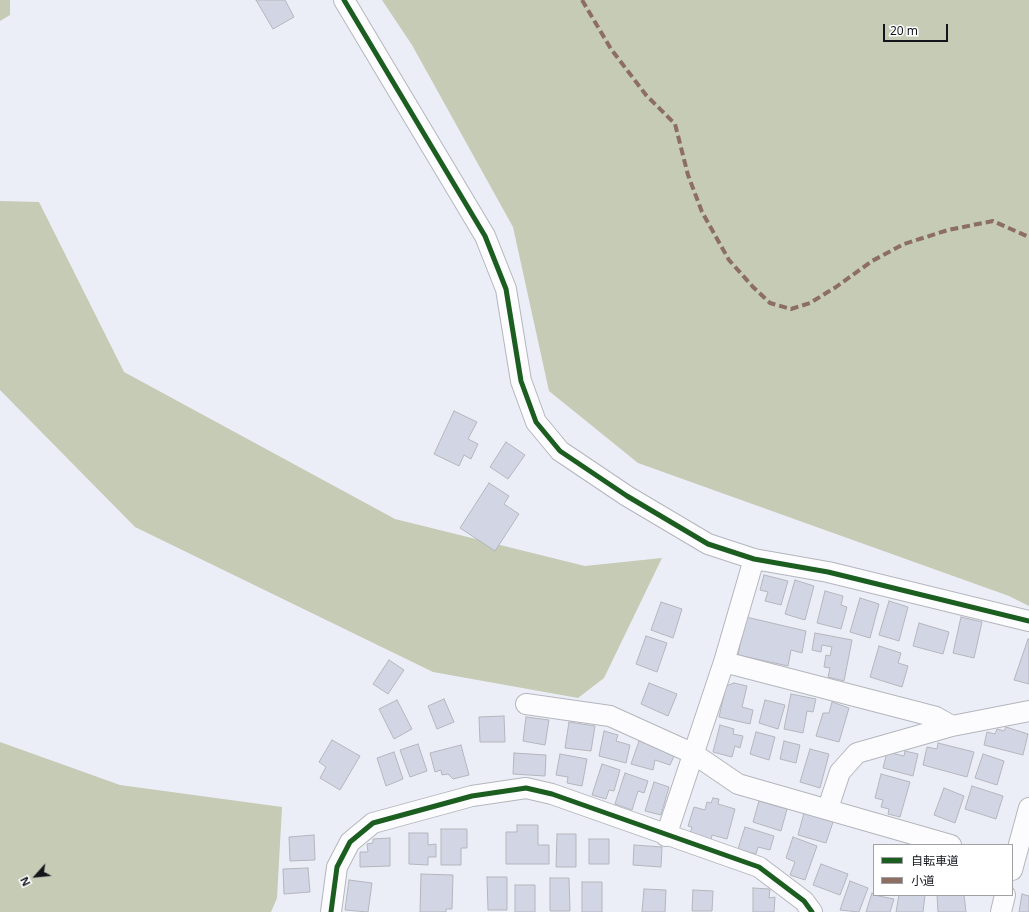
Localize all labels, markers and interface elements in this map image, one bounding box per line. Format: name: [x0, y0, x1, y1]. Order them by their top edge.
scale bar: [885, 16, 950, 42]
text: 20 m: [890, 22, 918, 39]
legend: [873, 844, 1013, 896]
text: 自転車道: [911, 852, 959, 869]
north arrow: [16, 856, 56, 896]
text: 小道: [911, 872, 935, 889]
text: N: [16, 874, 34, 889]

